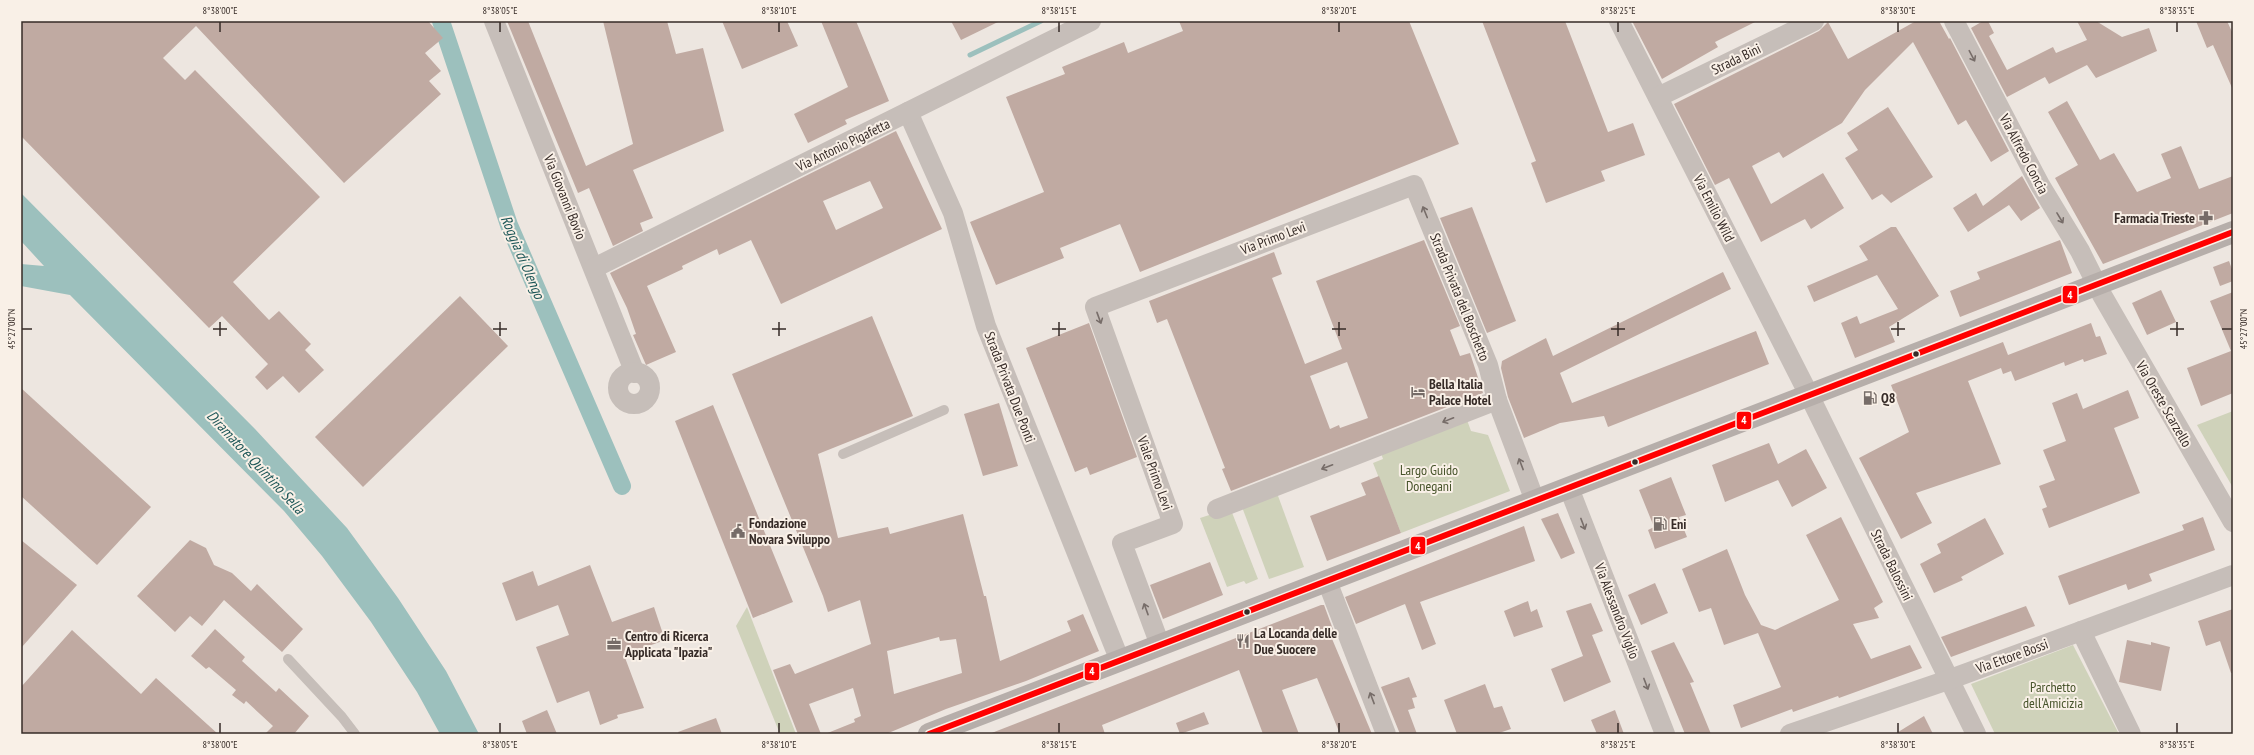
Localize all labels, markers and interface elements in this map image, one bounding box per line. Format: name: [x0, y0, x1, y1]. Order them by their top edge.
text: 8°38'00"E: [203, 4, 237, 17]
text: 8°38'05"E: [483, 4, 517, 17]
text: 8°38'10"E: [762, 4, 796, 17]
text: 8°38'15"E: [1042, 4, 1076, 17]
text: 8°38'20"E: [1322, 4, 1356, 17]
text: 8°38'25"E: [1601, 4, 1635, 17]
text: 8°38'30"E: [1881, 4, 1915, 17]
text: 8°38'35"E: [2160, 4, 2194, 17]
street label: Strada Bini: [1708, 39, 1764, 79]
one-way arrow: [1969, 49, 1976, 61]
street label: Via Alfredo Concia: [1995, 110, 2053, 197]
street label: Via Antonio Pigafetta: [792, 115, 893, 176]
street label: Via Giovanni Bovio: [539, 151, 590, 242]
street label: Via Emilio Wild: [1689, 170, 1739, 245]
one-way arrow: [1421, 207, 1428, 219]
place label: Farmacia Trieste: [2114, 209, 2195, 227]
pharmacy icon: Farmacia Trieste: [2198, 210, 2214, 226]
water label: Roggia di Olengo: [497, 212, 550, 303]
one-way arrow: [2056, 212, 2064, 223]
street label: Via Primo Levi: [1237, 217, 1308, 259]
street label: Strada Privata del Boschetto: [1426, 230, 1494, 364]
line badge: 4: [2062, 285, 2078, 304]
text: 4: [2067, 288, 2073, 302]
text: 45°27'00"N: [5, 309, 18, 349]
text: 45°27'00"N: [2237, 309, 2250, 349]
one-way arrow: [1096, 312, 1103, 325]
street label: Strada Privata Due Ponti: [981, 329, 1039, 445]
unlabelled marker: [1911, 349, 1921, 359]
street label: Via Oreste Scarzello: [2132, 357, 2196, 450]
place label: Bella Italia Palace Hotel: [1429, 375, 1492, 409]
hotel icon: Bella Italia Palace Hotel: [1410, 384, 1426, 400]
place label: Q8: [1881, 389, 1895, 407]
fuel station icon: Q8: [1862, 390, 1878, 406]
water label: Diramatore Quintino Sella: [203, 406, 310, 518]
line badge: 4: [1736, 411, 1752, 430]
text: 4: [1741, 413, 1747, 427]
one-way arrow: [1443, 417, 1455, 425]
street label: Viale Primo Levi: [1133, 433, 1177, 512]
unlabelled marker: [1630, 457, 1640, 467]
one-way arrow: [1517, 459, 1525, 471]
park label: Largo Guido Donegani: [1400, 461, 1458, 495]
one-way arrow: [1321, 463, 1333, 471]
place label: Fondazione Novara Sviluppo: [749, 514, 830, 548]
place label: Eni: [1671, 515, 1686, 533]
fuel station icon: Eni: [1652, 516, 1668, 532]
one-way arrow: [1579, 517, 1587, 529]
public building icon: Fondazione Novara Sviluppo: [730, 523, 746, 539]
street label: Strada Balossini: [1867, 526, 1917, 604]
line badge: 4: [1410, 536, 1426, 555]
text: 4: [1415, 539, 1421, 553]
street label: Via Alessandro Viglio: [1590, 560, 1644, 661]
one-way arrow: [1142, 603, 1150, 615]
unlabelled marker: [1242, 607, 1252, 617]
place label: La Locanda delle Due Suocere: [1254, 624, 1337, 658]
place label: Centro di Ricerca Applicata "Ipazia": [624, 627, 713, 661]
restaurant icon: La Locanda delle Due Suocere: [1235, 633, 1251, 649]
street label: Via Ettore Bossi: [1973, 635, 2051, 678]
office icon: Centro di Ricerca Applicata "Ipazia": [606, 636, 622, 652]
line badge: 4: [1084, 662, 1100, 681]
text: 4: [1089, 664, 1095, 678]
one-way arrow: [1642, 678, 1650, 690]
park label: Parchetto dell'Amicizia: [2023, 678, 2083, 712]
one-way arrow: [1368, 692, 1376, 704]
text: 8°38'00"E: [203, 738, 237, 751]
text: 8°38'05"E: [483, 738, 517, 751]
text: 8°38'10"E: [762, 738, 796, 751]
text: 8°38'15"E: [1042, 738, 1076, 751]
text: 8°38'20"E: [1322, 738, 1356, 751]
text: 8°38'25"E: [1601, 738, 1635, 751]
text: 8°38'30"E: [1881, 738, 1915, 751]
text: 8°38'35"E: [2160, 738, 2194, 751]

